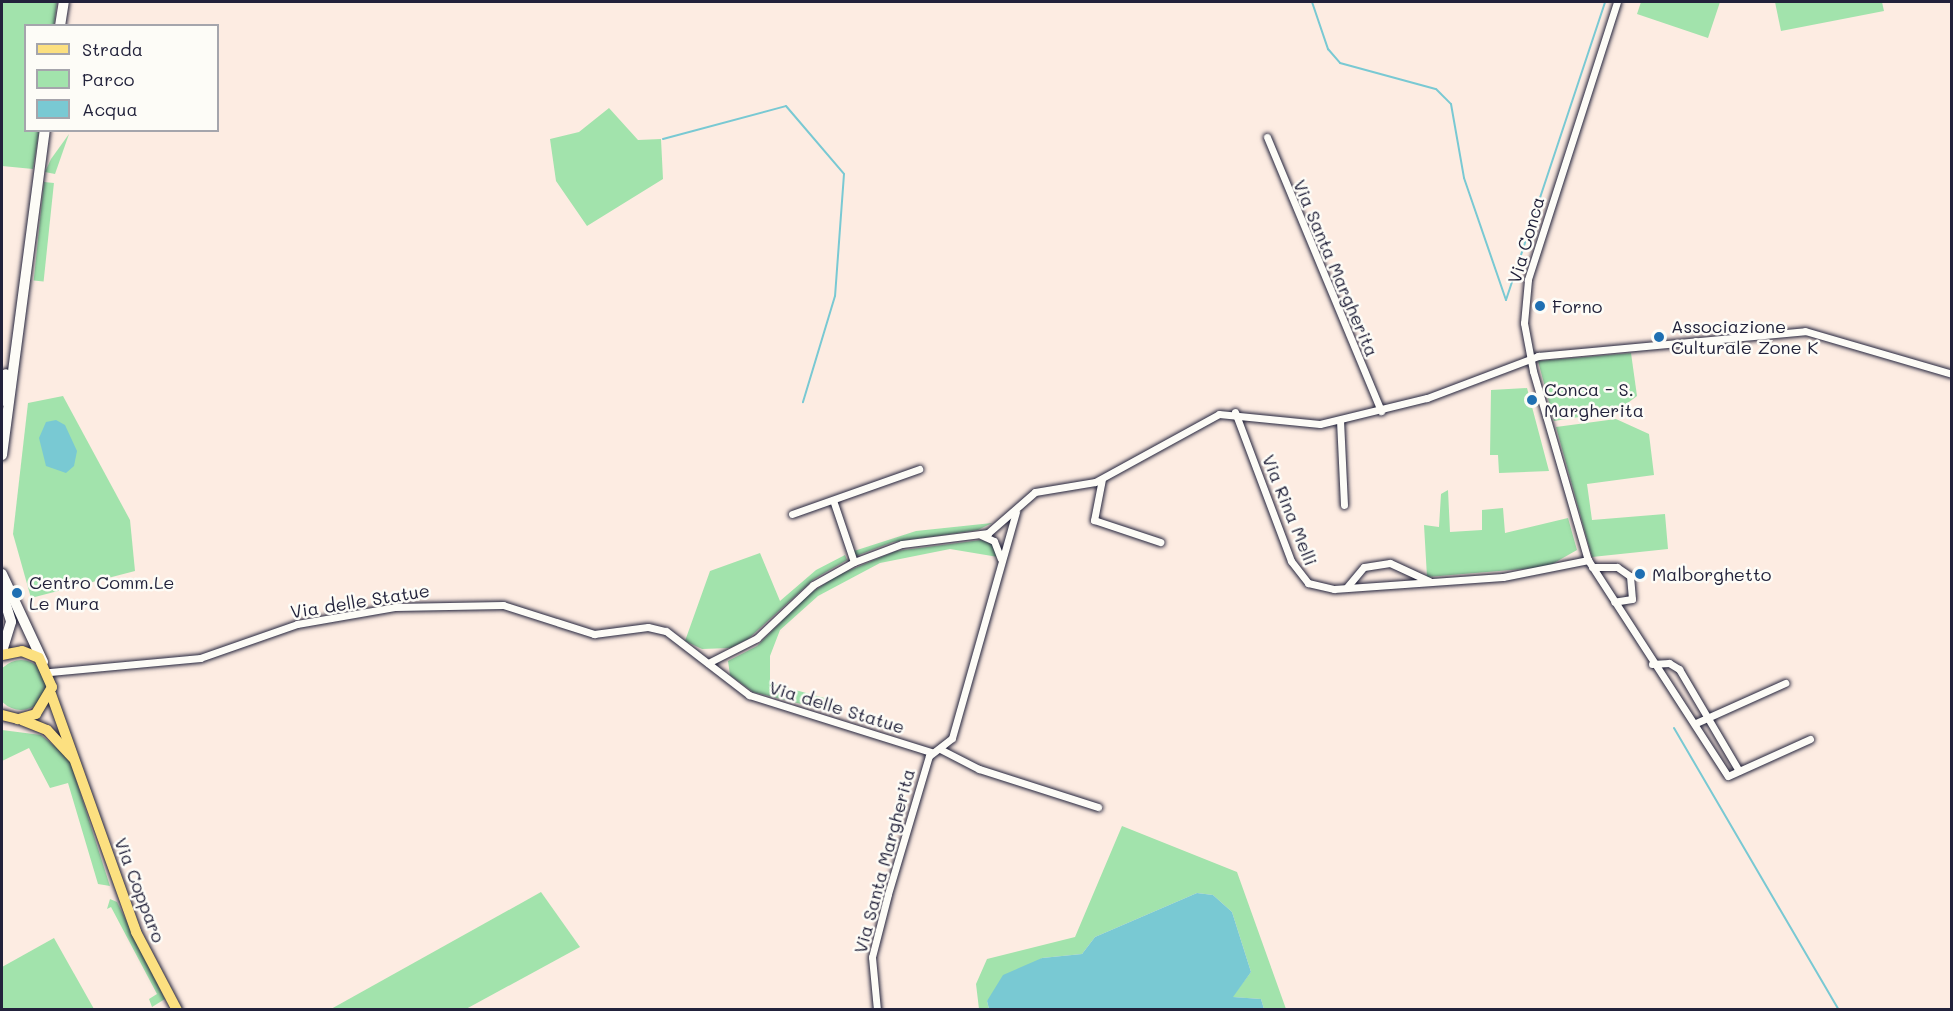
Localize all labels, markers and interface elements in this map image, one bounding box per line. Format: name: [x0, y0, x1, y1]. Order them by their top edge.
legend: [24, 24, 219, 132]
text: Strada: [82, 37, 143, 61]
text: Parco: [82, 67, 135, 91]
text: Acqua: [82, 97, 138, 121]
street label: Via Santa Margherita: [1289, 176, 1383, 360]
street label: Via Conca: [1503, 194, 1549, 286]
place label: Forno: [1552, 295, 1602, 317]
marker: Forno: [1533, 299, 1547, 313]
place label: Associazione Culturale Zone K: [1671, 316, 1818, 358]
marker: Associazione Culturale Zone K: [1652, 330, 1666, 344]
place label: Conca - S. Margherita: [1544, 379, 1644, 422]
marker: Conca - S. Margherita: [1525, 393, 1539, 407]
street label: Via Rina Melli: [1258, 451, 1322, 569]
place label: Malborghetto: [1652, 563, 1772, 585]
marker: Malborghetto: [1633, 567, 1647, 581]
place label: Centro Comm.Le Le Mura: [29, 572, 175, 614]
street label: Via delle Statue: [289, 579, 431, 623]
marker: Centro Comm.Le Le Mura: [10, 586, 24, 600]
street label: Via delle Statue: [767, 676, 907, 738]
street label: Via Santa Margherita: [849, 766, 919, 956]
street label: Via Copparo: [110, 834, 170, 946]

